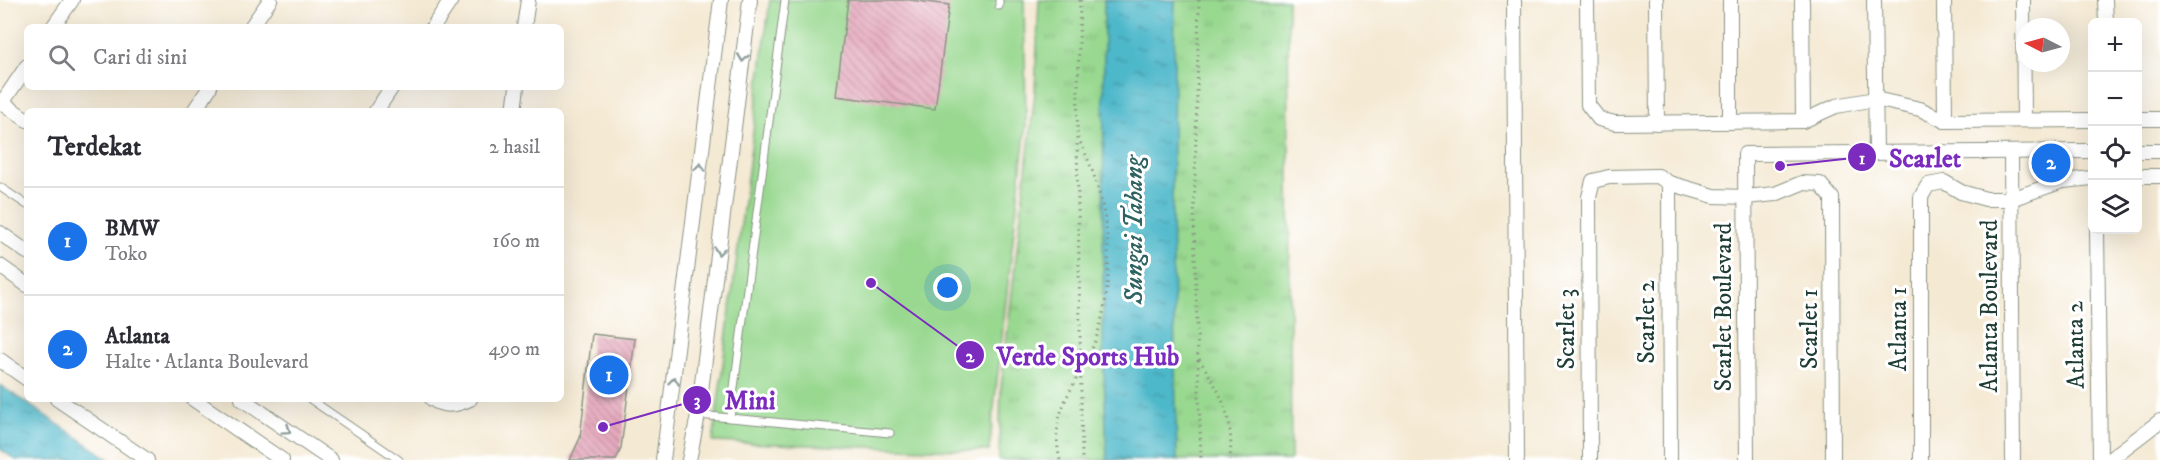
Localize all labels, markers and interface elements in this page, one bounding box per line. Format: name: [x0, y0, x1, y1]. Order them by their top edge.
north arrow: [2016, 18, 2070, 72]
map controls: [2088, 18, 2142, 234]
button: +: [2088, 18, 2142, 72]
search box: [24, 24, 564, 90]
icon: search: [45, 41, 78, 74]
text: Cari di sini: [93, 44, 187, 71]
one-way arrow: [737, 53, 750, 63]
button: −: [2088, 72, 2142, 126]
button: locate: [2088, 126, 2142, 180]
text: Terdekat: [48, 131, 141, 164]
text: 2 hasil: [489, 135, 540, 160]
callout: Scarlet: [1847, 135, 1973, 179]
pin: 2: [2032, 140, 2070, 186]
text: Scarlet: [1889, 143, 1962, 176]
text: 1: [1859, 148, 1866, 170]
water label: Sungai Tahang: [1118, 153, 1151, 305]
one-way arrow: [694, 162, 706, 172]
button: layers: [2088, 180, 2142, 234]
text: BMW: [105, 215, 159, 242]
street label: Atlanta Boulevard: [1975, 220, 2005, 392]
street label: Scarlet Boulevard: [1709, 223, 1739, 391]
text: 1: [64, 229, 71, 254]
text: 160 m: [492, 229, 540, 254]
text: Toko: [105, 242, 147, 267]
one-way arrow: [713, 247, 725, 256]
your location: [933, 273, 962, 302]
street label: Scarlet 2: [1632, 280, 1662, 364]
street label: Atlanta 1: [1884, 287, 1914, 371]
street label: Scarlet 3: [1552, 289, 1582, 369]
street label: Scarlet 1: [1795, 289, 1825, 369]
street label: Atlanta 2: [2060, 301, 2092, 389]
text: Atlanta: [105, 323, 170, 350]
callout: Verde Sports Hub: [955, 333, 1191, 377]
text: 2: [63, 337, 72, 362]
text: 490 m: [488, 337, 540, 362]
text: Verde Sports Hub: [996, 341, 1179, 374]
text: 2: [966, 346, 976, 368]
text: Halte · Atlanta Boulevard: [105, 350, 308, 375]
pin: 1: [590, 352, 628, 398]
one-way arrow: [667, 377, 679, 386]
callout: Mini: [682, 378, 787, 422]
text: Mini: [725, 385, 776, 418]
text: 3: [694, 390, 701, 412]
one-way arrow: [281, 422, 291, 434]

